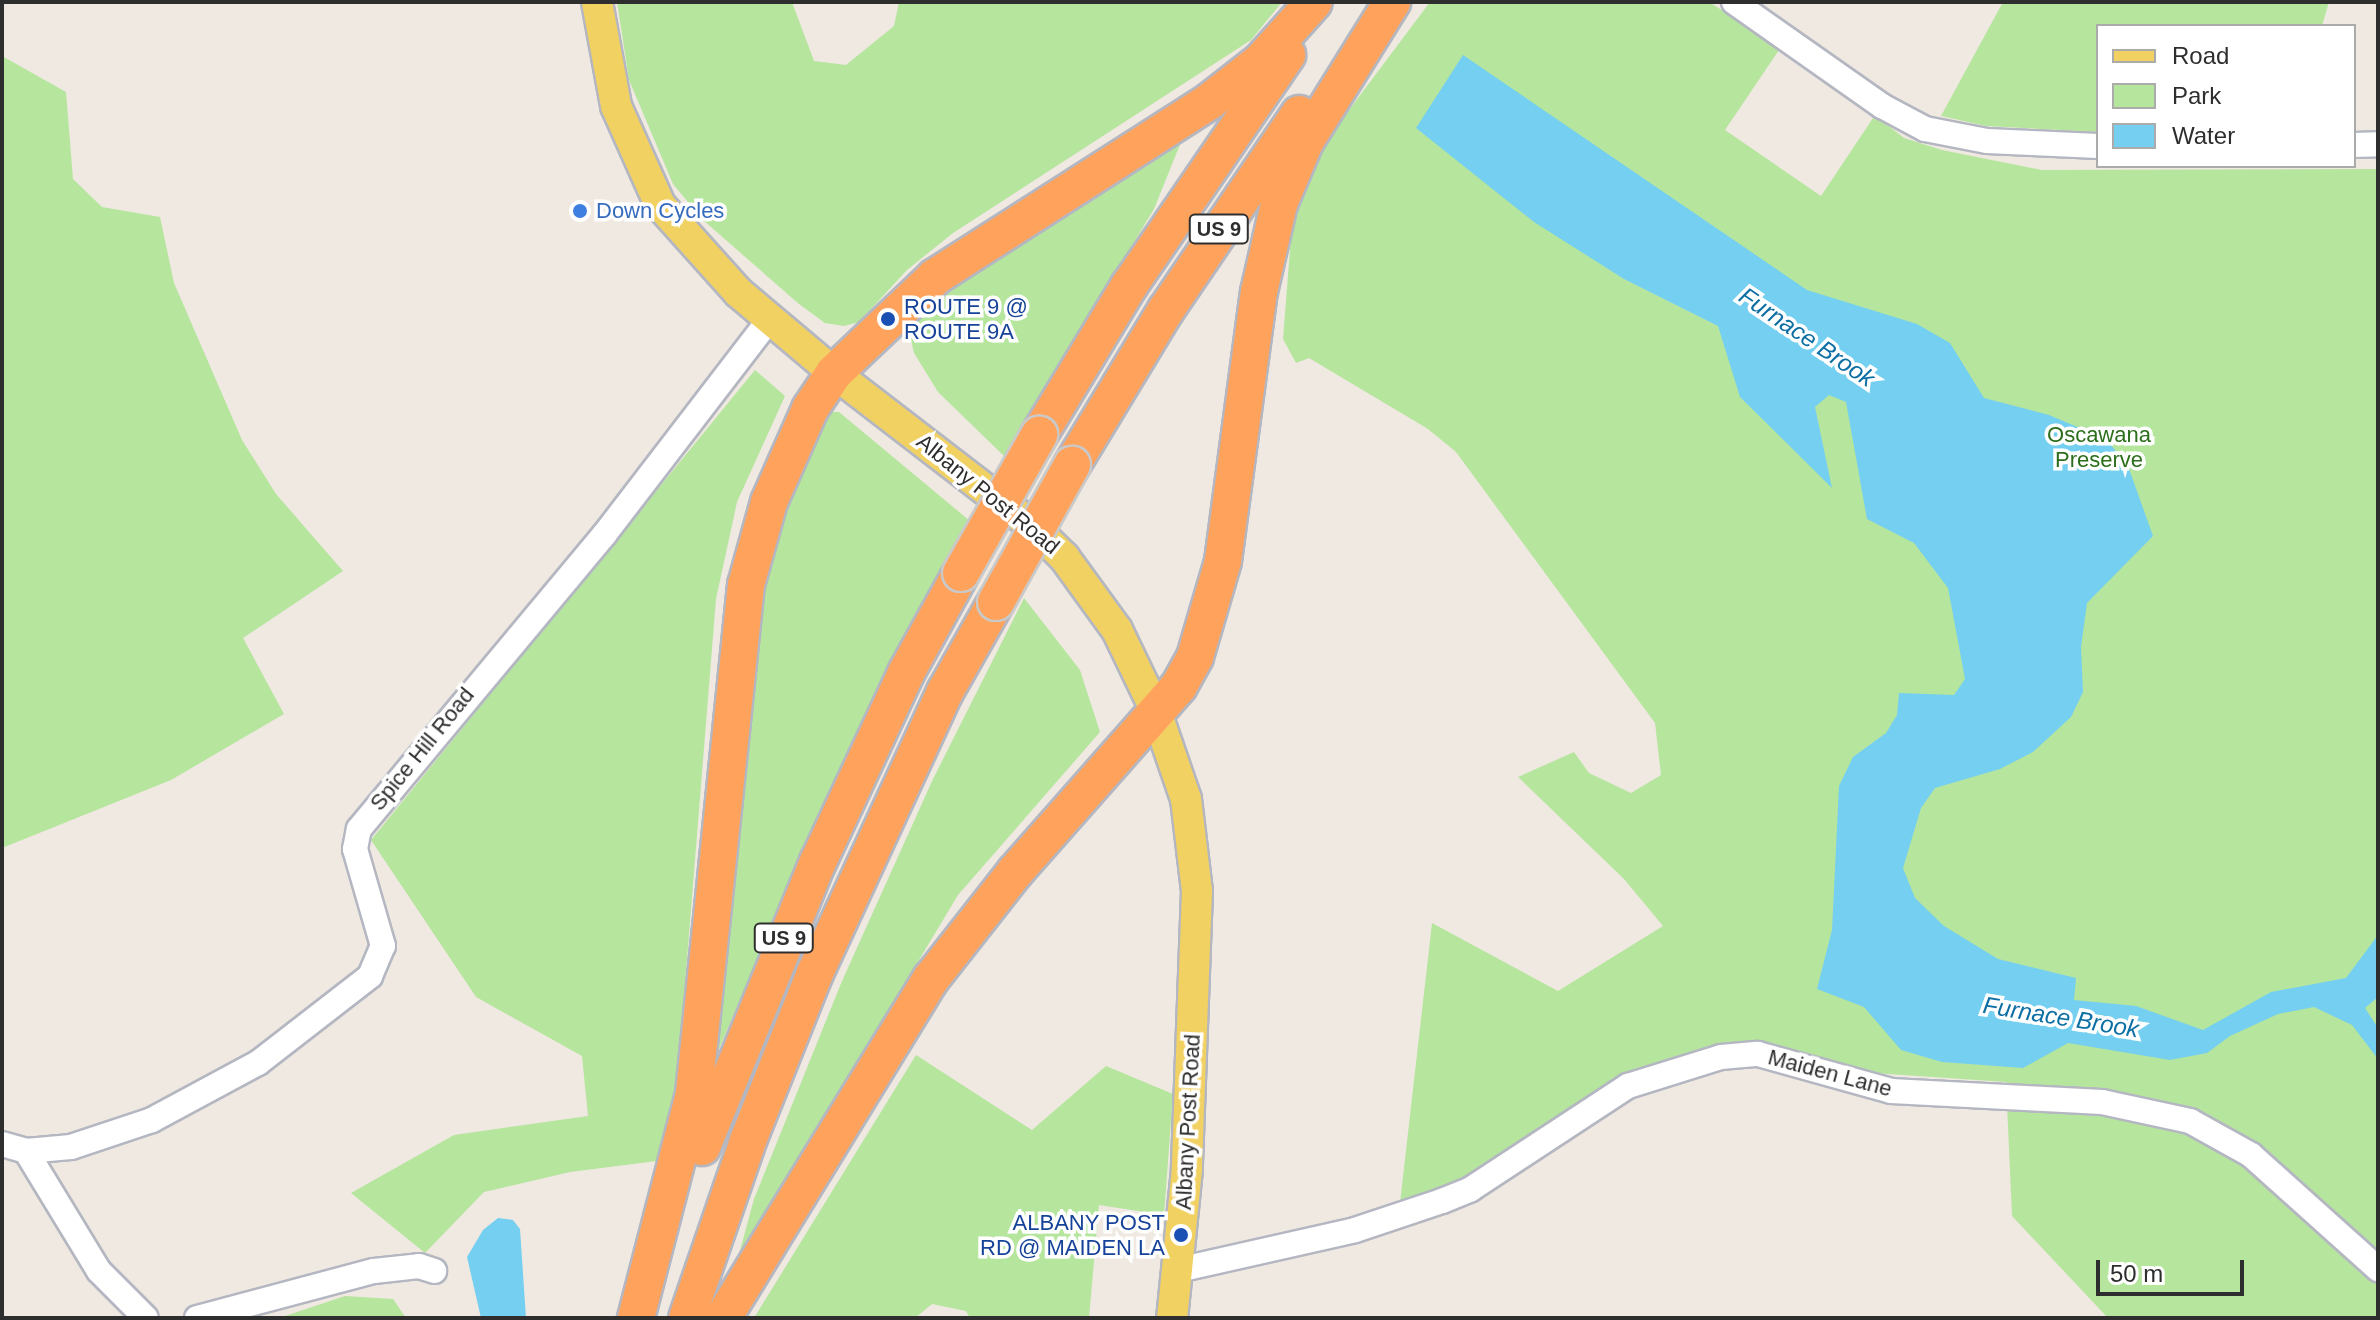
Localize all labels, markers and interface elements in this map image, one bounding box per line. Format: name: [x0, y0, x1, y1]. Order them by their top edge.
legend: [2096, 24, 2356, 168]
text: Road: [2172, 42, 2229, 69]
text: Park: [2172, 82, 2221, 109]
text: Water: [2172, 122, 2235, 149]
place label: Down Cycles: [596, 198, 724, 224]
marker: Down Cycles: [571, 202, 589, 220]
road number: US 9: [1187, 213, 1251, 245]
water label: Furnace Brook: [1734, 281, 1880, 393]
place label: ROUTE 9 @ ROUTE 9A: [904, 293, 1028, 344]
marker: ROUTE 9 @ ROUTE 9A: [879, 310, 897, 328]
park label: Oscawana Preserve: [2047, 421, 2151, 472]
street label: Albany Post Road: [911, 428, 1065, 560]
street label: Spice Hill Road: [364, 682, 480, 816]
road number: US 9: [752, 922, 816, 954]
water label: Furnace Brook: [1981, 990, 2141, 1044]
street label: Albany Post Road: [1170, 1033, 1206, 1211]
street label: Maiden Lane: [1765, 1044, 1895, 1102]
place label: ALBANY POST RD @ MAIDEN LA: [980, 1209, 1165, 1260]
marker: ALBANY POST RD @ MAIDEN LA: [1172, 1226, 1190, 1244]
scale bar: [2100, 1244, 2248, 1294]
text: 50 m: [2110, 1260, 2163, 1287]

